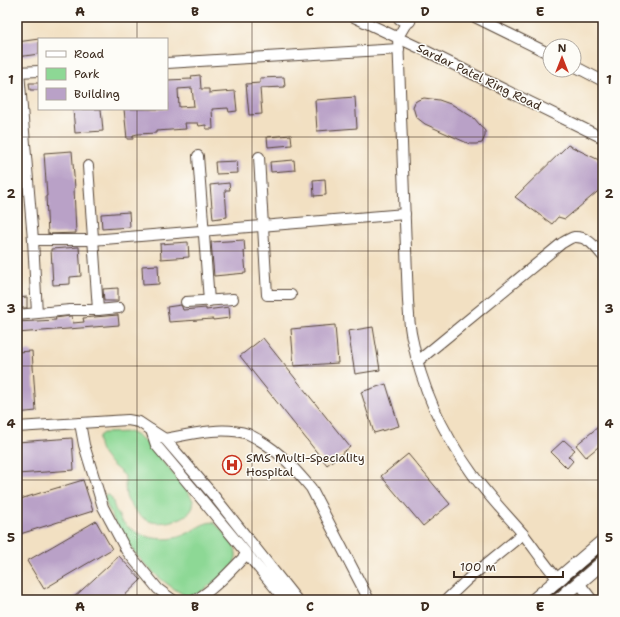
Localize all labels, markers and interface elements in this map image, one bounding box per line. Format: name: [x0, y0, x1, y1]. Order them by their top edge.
text: A: [75, 3, 85, 20]
text: B: [191, 3, 199, 20]
text: C: [306, 3, 314, 20]
text: D: [420, 3, 430, 20]
text: E: [536, 3, 545, 20]
legend: [38, 38, 168, 110]
north arrow: [542, 38, 582, 78]
street label: Sardar Patel Ring Road: [414, 40, 544, 114]
text: N: [558, 41, 567, 56]
text: Road: [74, 46, 105, 62]
text: Park: [74, 66, 100, 82]
text: 1: [8, 71, 14, 88]
text: 1: [606, 71, 612, 88]
text: Building: [74, 86, 120, 102]
text: 2: [6, 185, 16, 202]
text: 2: [604, 185, 614, 202]
text: 3: [6, 300, 16, 317]
text: 3: [604, 300, 614, 317]
text: 4: [6, 415, 16, 432]
text: 4: [604, 415, 614, 432]
place label: SMS Multi-Speciality Hospital: [246, 450, 365, 480]
hospital icon: SMS Multi-Speciality Hospital: [221, 454, 243, 476]
text: 5: [7, 529, 15, 546]
text: 5: [605, 529, 613, 546]
scale bar: [454, 553, 563, 579]
text: 100 m: [460, 559, 496, 575]
text: A: [75, 598, 85, 615]
text: B: [191, 598, 199, 615]
text: C: [306, 598, 314, 615]
text: D: [420, 598, 430, 615]
text: E: [536, 598, 545, 615]

